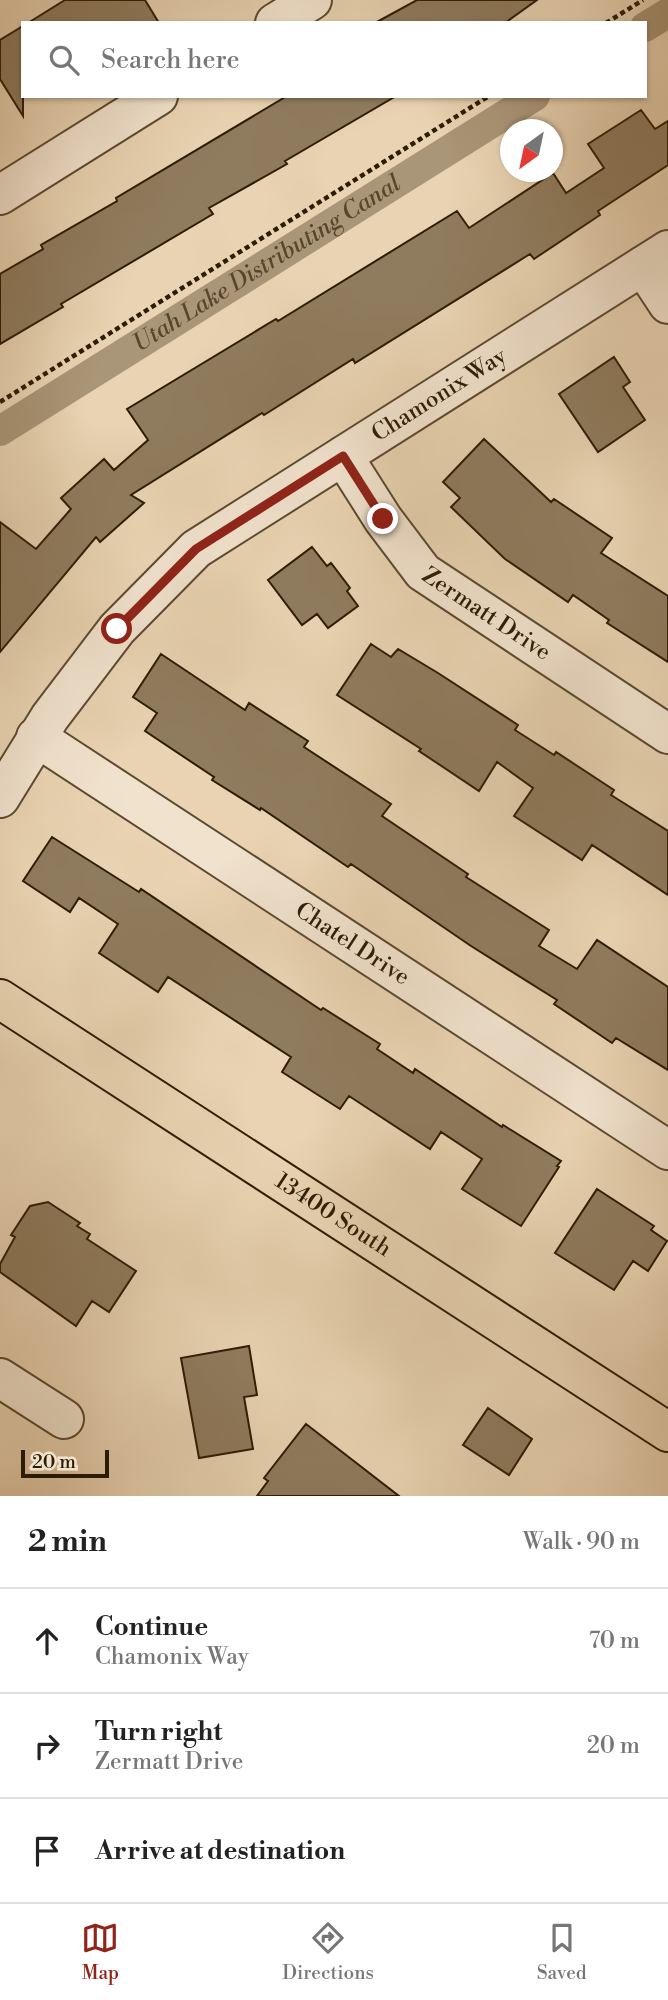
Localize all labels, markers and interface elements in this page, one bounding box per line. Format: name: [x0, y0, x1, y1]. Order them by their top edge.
search box: [21, 21, 647, 98]
icon: search: [45, 41, 83, 79]
text: Search here: [101, 44, 240, 76]
north arrow: [500, 119, 563, 182]
water label: Utah Lake Distributing Canal: [127, 169, 407, 359]
street label: Chamonix Way: [367, 342, 512, 448]
route end: [367, 503, 398, 534]
street label: Zermatt Drive: [417, 561, 556, 667]
route start: [101, 613, 132, 644]
street label: Chatel Drive: [290, 896, 415, 991]
street label: 13400 South: [270, 1167, 397, 1263]
scale bar: [21, 1447, 108, 1479]
text: 20 m: [32, 1450, 76, 1474]
text: 2 min: [28, 1523, 107, 1561]
text: Walk · 90 m: [523, 1528, 640, 1556]
text: Continue: [95, 1611, 208, 1643]
icon: ahead: [28, 1622, 66, 1660]
text: 70 m: [589, 1627, 640, 1655]
text: Chamonix Way: [95, 1643, 249, 1671]
text: Turn right: [95, 1716, 223, 1748]
icon: right: [28, 1727, 66, 1765]
text: 20 m: [587, 1732, 640, 1760]
text: Zermatt Drive: [95, 1748, 243, 1776]
icon: arrive: [28, 1832, 66, 1870]
text: Arrive at destination: [95, 1835, 345, 1867]
tab: Map: [81, 1919, 119, 1985]
tab: Directions: [282, 1919, 374, 1985]
tab: Saved: [537, 1919, 587, 1985]

